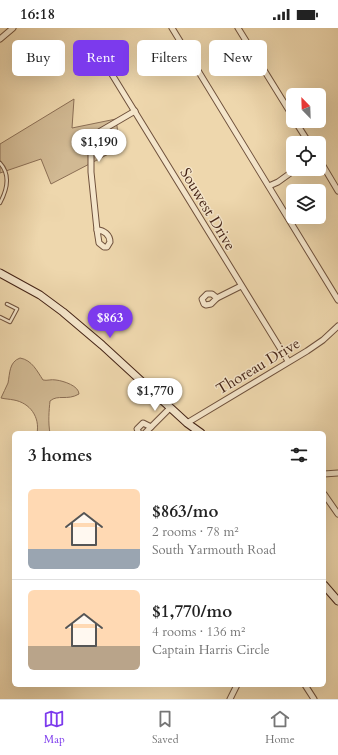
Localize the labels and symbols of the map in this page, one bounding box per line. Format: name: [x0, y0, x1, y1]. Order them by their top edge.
north arrow: [286, 88, 326, 128]
pin: $1,190: [66, 129, 132, 163]
street label: Souwest Drive: [176, 164, 241, 254]
pin: $863: [86, 305, 134, 339]
street label: Thoreau Drive: [212, 333, 304, 399]
pin: $1,770: [122, 378, 188, 412]

